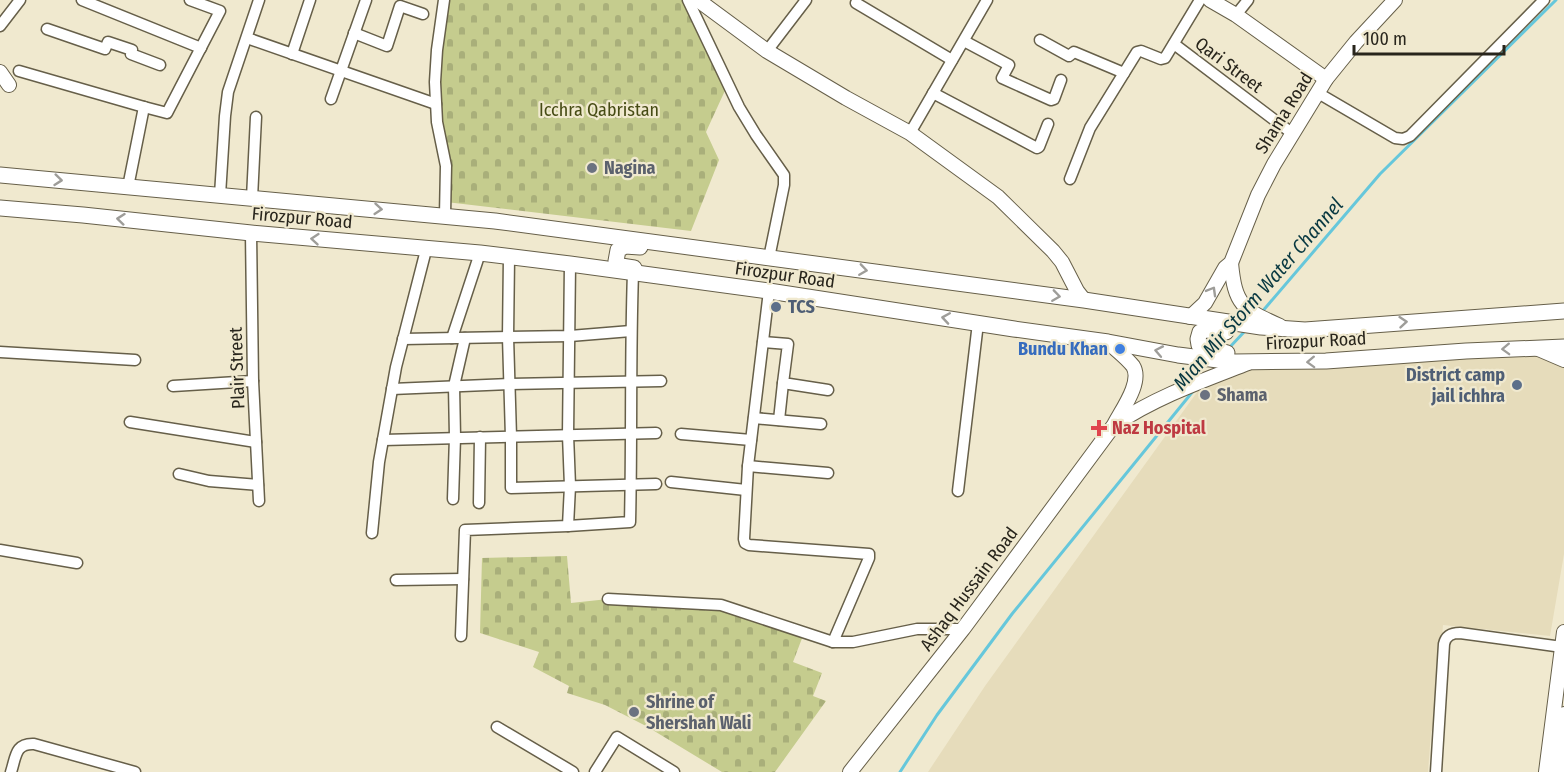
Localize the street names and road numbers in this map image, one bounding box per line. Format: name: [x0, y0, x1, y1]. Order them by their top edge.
street label: Qari Street: [1191, 32, 1267, 98]
street label: Shama Road: [1250, 68, 1318, 158]
street label: Firozpur Road: [251, 203, 353, 233]
street label: Firozpur Road: [734, 257, 836, 293]
street label: Plair Street: [225, 327, 249, 409]
street label: Firozpur Road: [1265, 327, 1367, 355]
street label: Ashaq Hussain Road: [915, 523, 1023, 655]

